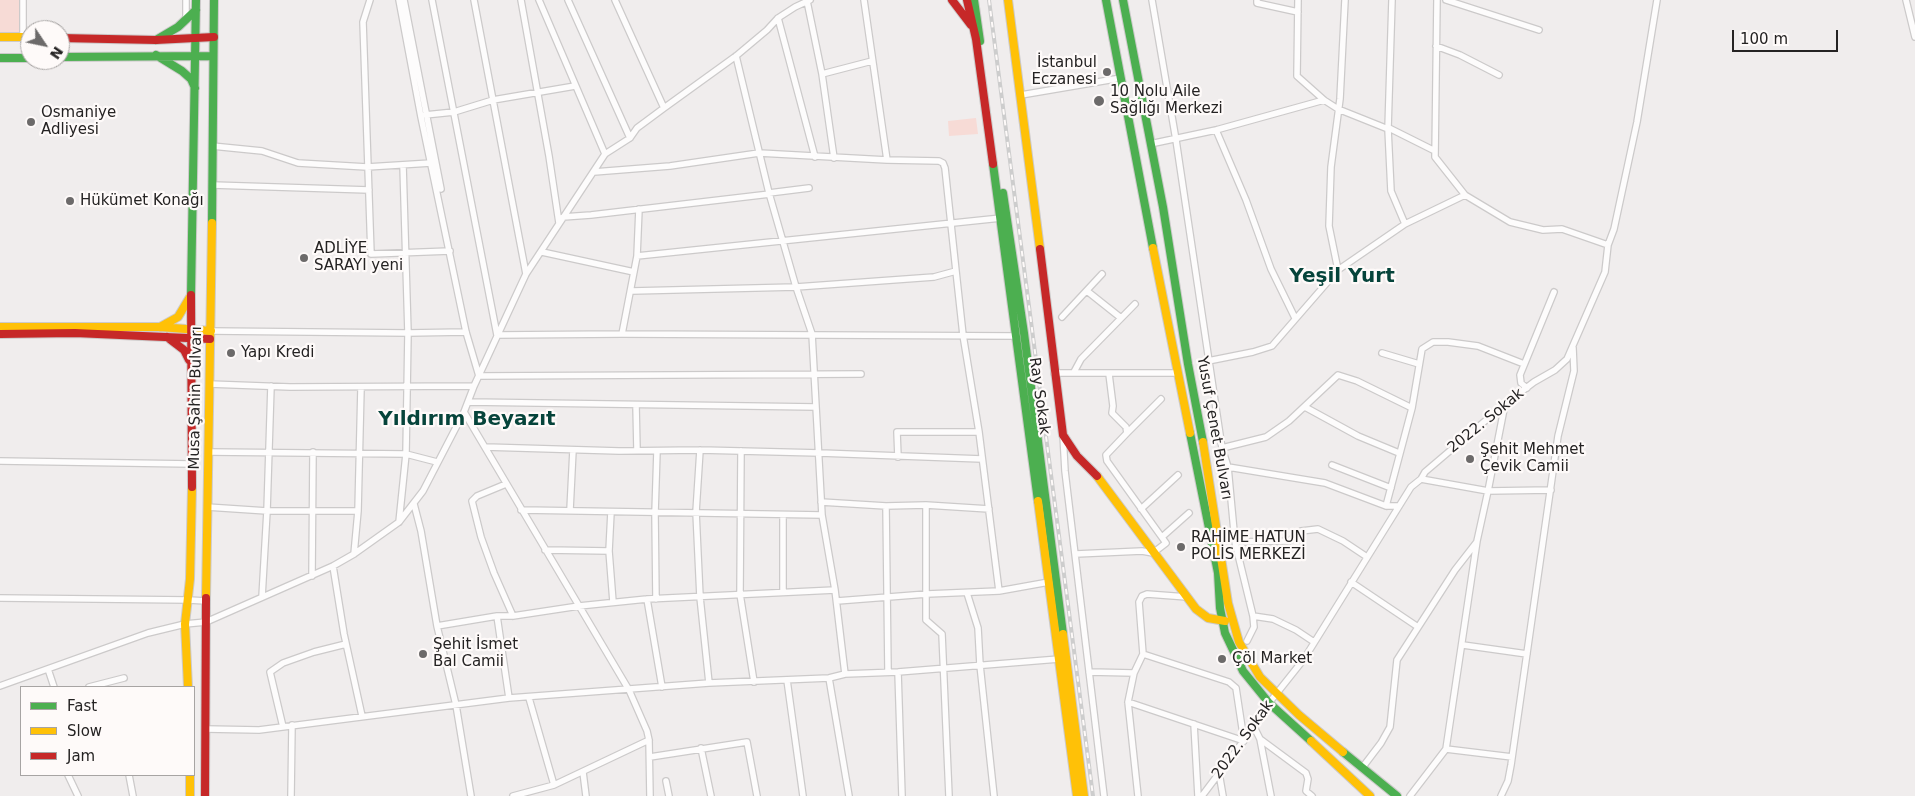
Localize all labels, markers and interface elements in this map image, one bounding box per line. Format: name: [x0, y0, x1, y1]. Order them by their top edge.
north arrow: [20, 20, 70, 70]
scale bar: [1735, 20, 1841, 52]
text: 100 m: [1740, 30, 1788, 48]
text: N: [47, 43, 67, 62]
place label: İstanbul Eczanesi: [1031, 54, 1097, 89]
marker: İstanbul Eczanesi: [1101, 66, 1113, 78]
place label: 10 Nolu Aile Sağlığı Merkezi: [1110, 83, 1223, 118]
marker: 10 Nolu Aile Sağlığı Merkezi: [1092, 94, 1106, 108]
place label: Osmaniye Adliyesi: [41, 104, 116, 139]
marker: Osmaniye Adliyesi: [25, 116, 37, 128]
place label: Hükümet Konağı: [80, 192, 204, 210]
marker: Hükümet Konağı: [64, 195, 76, 207]
place label: ADLİYE SARAYI yeni: [314, 240, 403, 275]
marker: ADLİYE SARAYI yeni: [298, 252, 310, 264]
district label: Yeşil Yurt: [1289, 265, 1395, 289]
street label: Musa Şahin Bulvarı: [186, 326, 206, 470]
place label: Yapı Kredi: [241, 344, 314, 362]
marker: Yapı Kredi: [225, 347, 237, 359]
street label: Yusuf Çenet Bulvarı: [1192, 355, 1236, 501]
street label: Ray Sokak: [1025, 356, 1053, 436]
street label: 2022. Sokak: [1444, 385, 1528, 457]
district label: Yıldırım Beyazıt: [378, 408, 556, 432]
place label: Şehit Mehmet Çevik Camii: [1480, 441, 1584, 476]
marker: Şehit Mehmet Çevik Camii: [1464, 453, 1476, 465]
place label: RAHİME HATUN POLİS MERKEZİ: [1191, 529, 1306, 564]
marker: RAHİME HATUN POLİS MERKEZİ: [1175, 541, 1187, 553]
place label: Şehit İsmet Bal Camii: [433, 636, 518, 671]
marker: Şehit İsmet Bal Camii: [417, 648, 429, 660]
place label: Çöl Market: [1232, 650, 1312, 668]
marker: Çöl Market: [1216, 653, 1228, 665]
legend: [20, 686, 195, 776]
text: Fast: [67, 697, 97, 715]
street label: 2022. Sokak: [1208, 697, 1278, 783]
text: Slow: [67, 722, 102, 740]
text: Jam: [67, 747, 95, 765]

